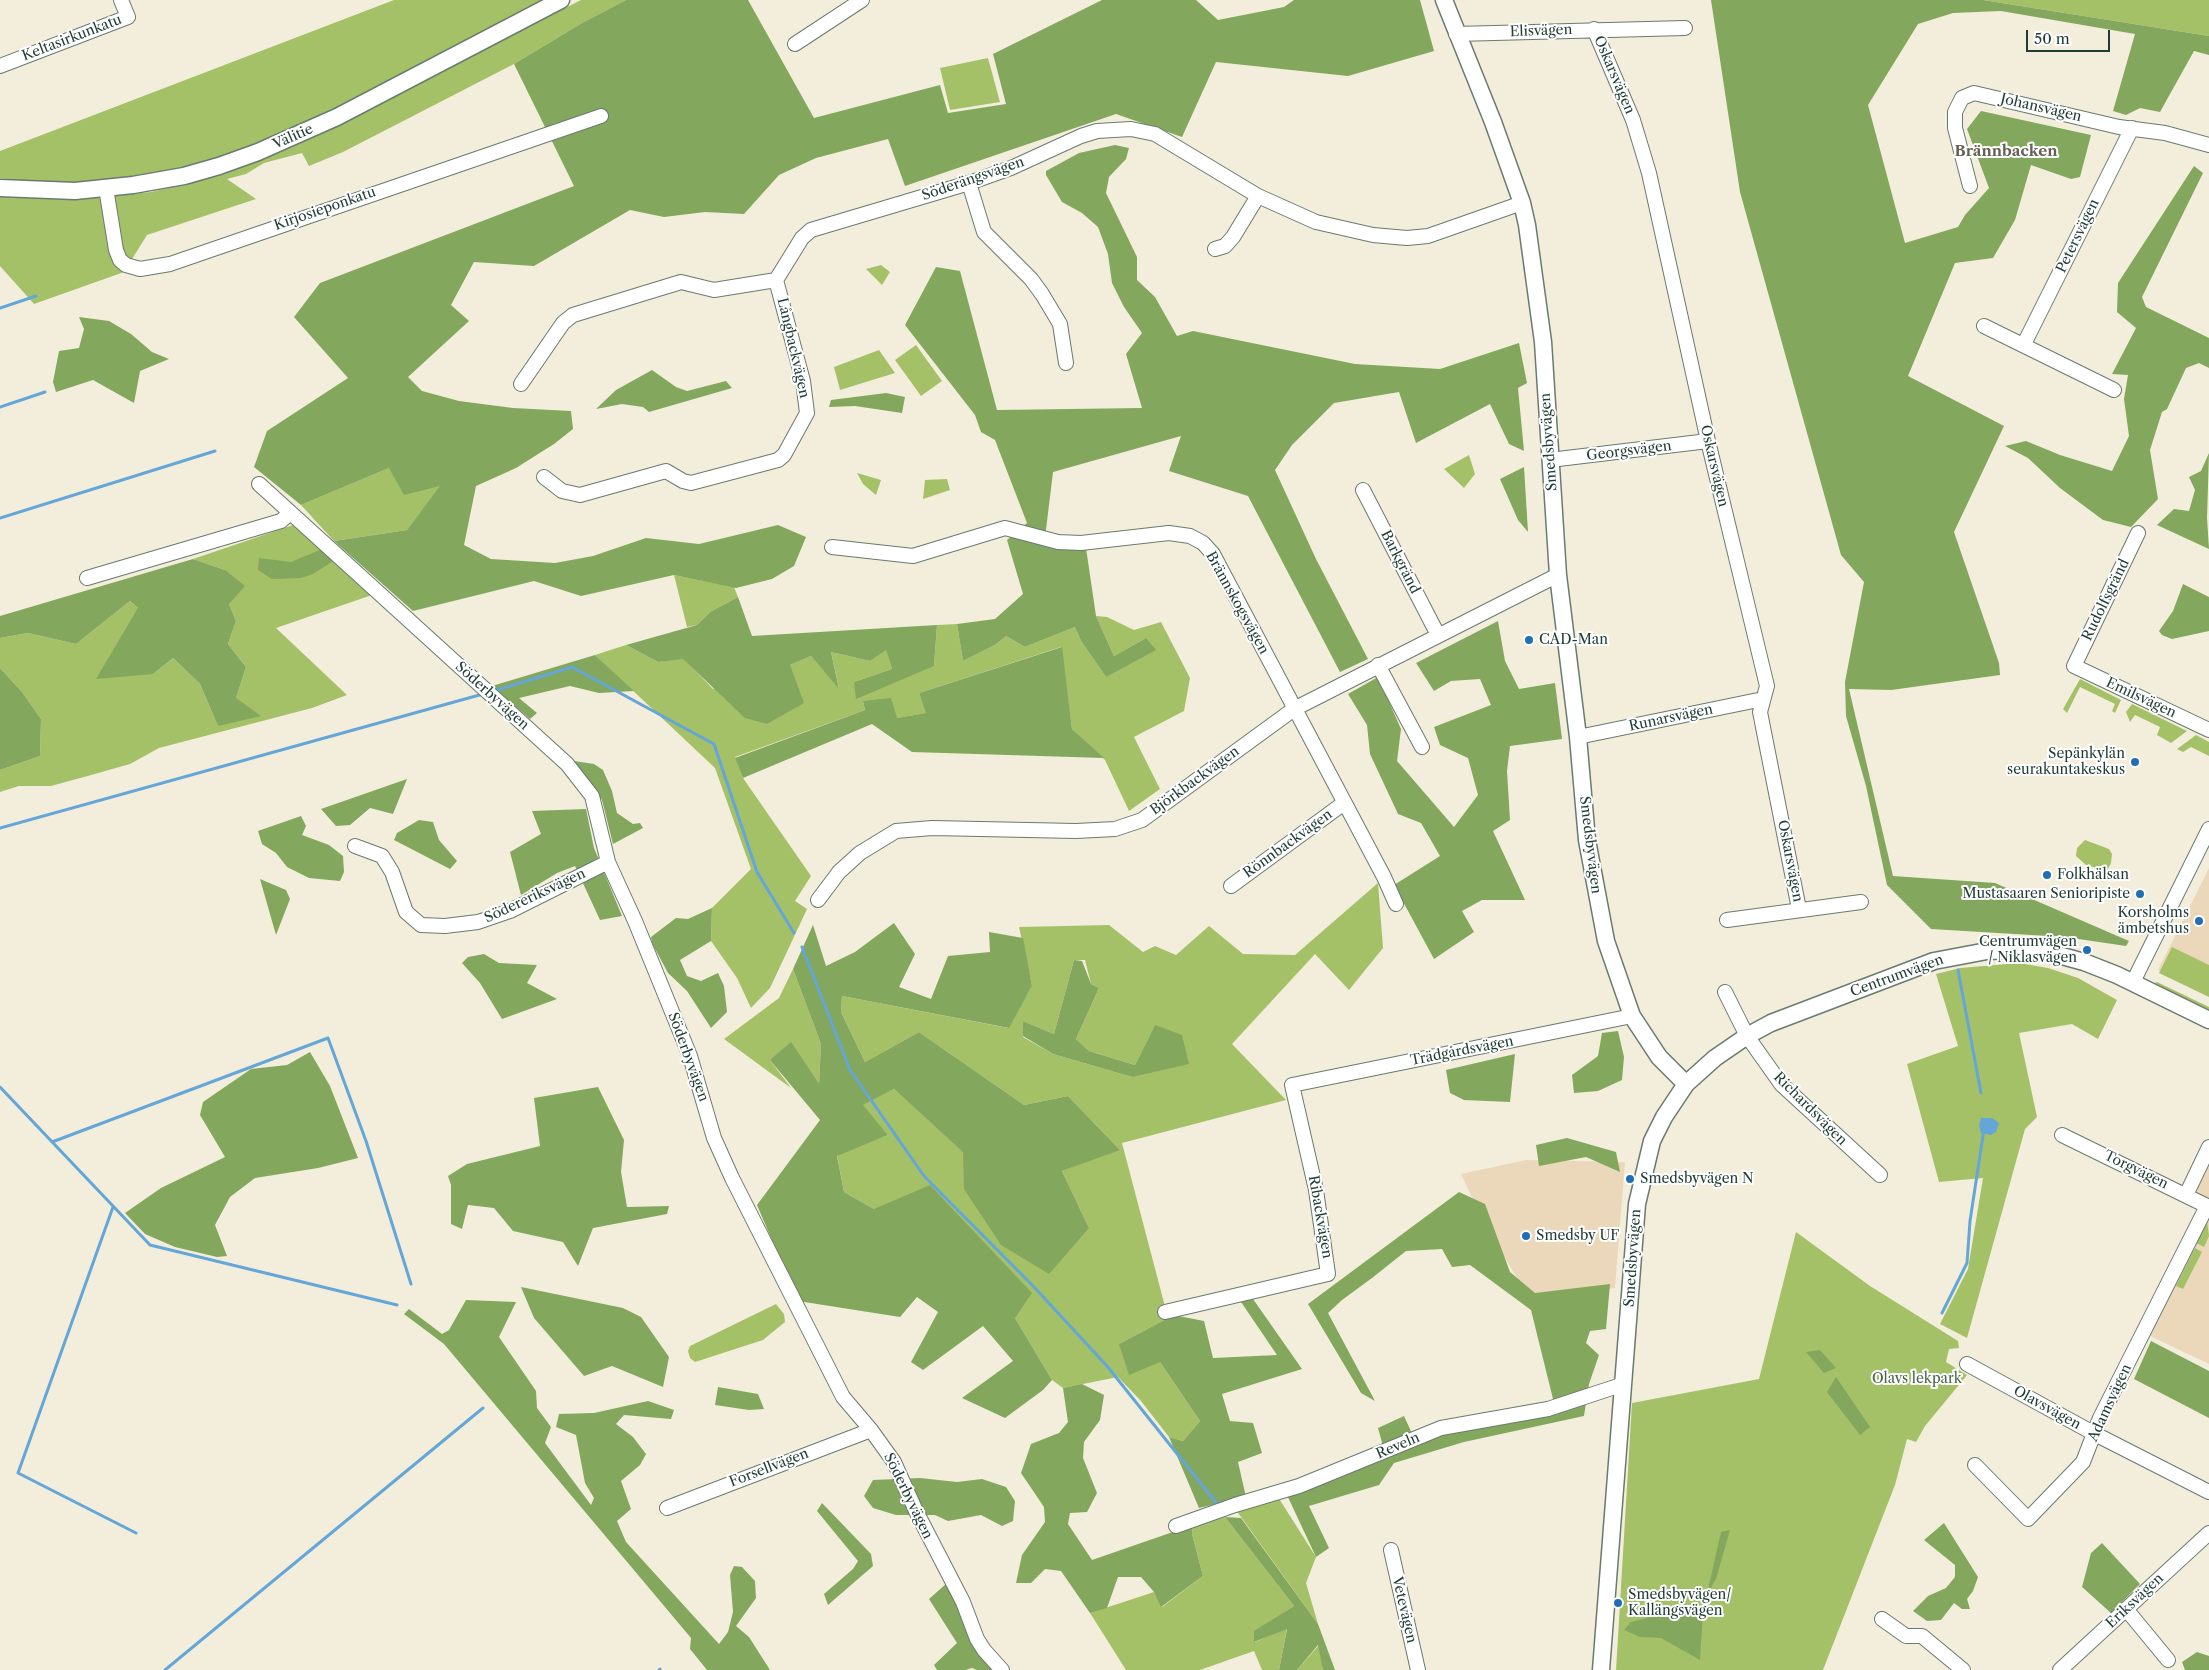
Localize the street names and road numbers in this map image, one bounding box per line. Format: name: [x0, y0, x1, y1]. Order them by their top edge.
street label: Keltasirkunkatu: [20, 11, 124, 65]
street label: Elisvägen: [1509, 22, 1573, 40]
street label: Oskarsvägen: [1590, 33, 1638, 117]
street label: Johansvägen: [1999, 91, 2083, 125]
street label: Välitie: [270, 121, 316, 153]
street label: Söderängsvägen: [920, 154, 1026, 204]
street label: Kirjosieponkatu: [272, 184, 378, 234]
street label: Petersvägen: [2053, 196, 2103, 276]
street label: Långbackvägen: [773, 296, 813, 400]
street label: Smedsbyvägen: [1537, 392, 1561, 492]
street label: Oskarsvägen: [1696, 424, 1732, 508]
street label: Georgsvägen: [1586, 437, 1672, 465]
street label: Barkgränd: [1377, 527, 1423, 597]
street label: Brännskogsvägen: [1202, 549, 1272, 657]
street label: Rudolfsgränd: [2079, 556, 2133, 644]
street label: Söderbyvägen: [452, 658, 532, 734]
street label: Emilsvägen: [2103, 674, 2179, 722]
street label: Runarsvägen: [1627, 701, 1715, 735]
street label: Björkbackvägen: [1147, 743, 1243, 819]
street label: Smedsbyvägen: [1576, 795, 1604, 895]
street label: Rönnbackvägen: [1240, 806, 1336, 882]
street label: Oskarsvägen: [1774, 819, 1806, 903]
street label: Södereriksvägen: [482, 865, 588, 927]
street label: Centrumvägen: [1848, 951, 1946, 1001]
street label: Söderbyvägen: [664, 1010, 712, 1104]
street label: Trädgårdsvägen: [1409, 1033, 1515, 1069]
street label: Richardsvägen: [1770, 1069, 1850, 1149]
street label: Torgvägen: [2101, 1147, 2171, 1193]
street label: Ribackvägen: [1304, 1174, 1336, 1260]
street label: Smedsbyvägen: [1621, 1208, 1645, 1308]
street label: Adamsvägen: [2085, 1362, 2135, 1444]
street label: Olavsvägen: [2010, 1383, 2084, 1433]
street label: Reveln: [1374, 1429, 1422, 1463]
street label: Forsellvägen: [727, 1445, 811, 1491]
street label: Söderbyvägen: [880, 1450, 936, 1542]
street label: Eriksvägen: [2103, 1570, 2167, 1632]
street label: Vetevägen: [1388, 1575, 1420, 1645]

